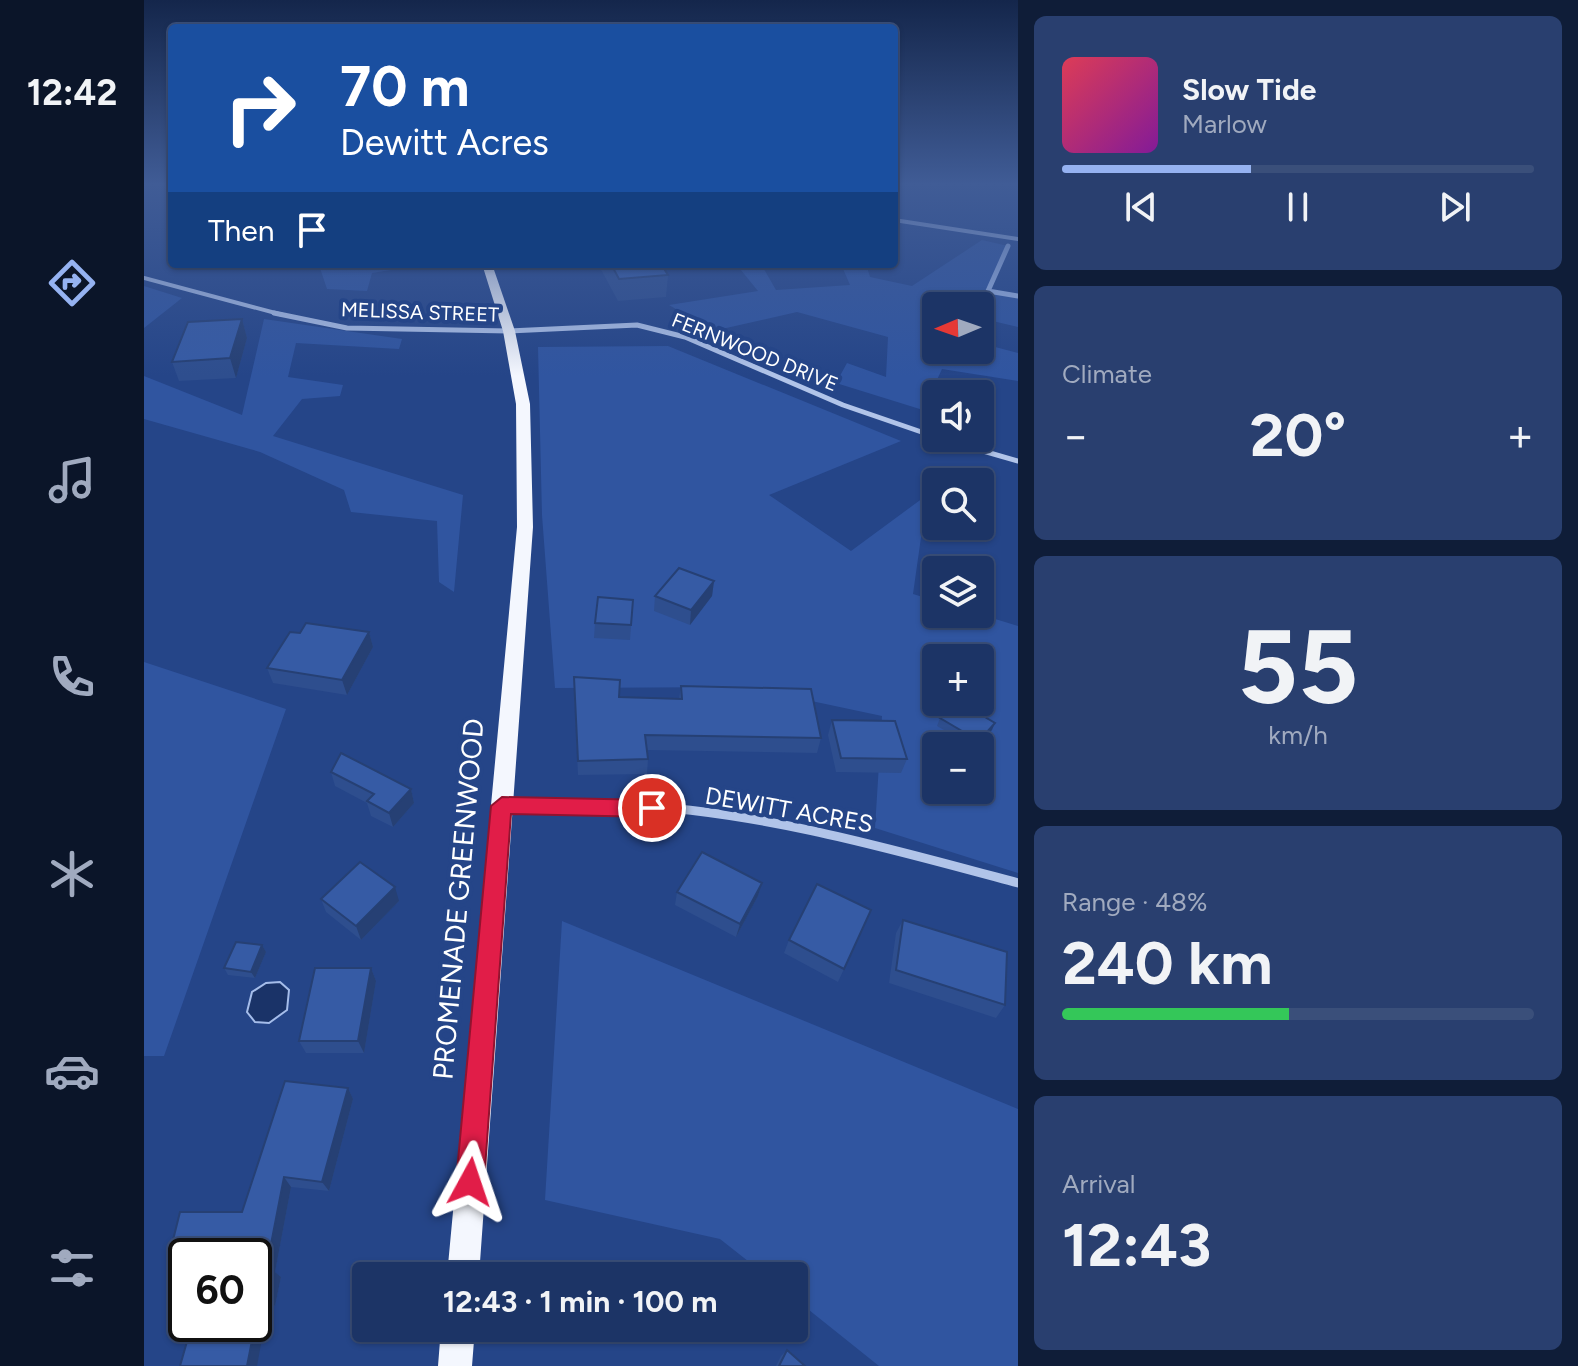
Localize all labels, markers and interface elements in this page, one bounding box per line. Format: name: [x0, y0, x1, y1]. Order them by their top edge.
text: 70 m: [340, 53, 470, 120]
icon: right: [208, 56, 312, 160]
text: 12:42: [27, 71, 117, 114]
text: Slow Tide: [1182, 71, 1316, 108]
text: Marlow: [1182, 108, 1267, 140]
text: Dewitt Acres: [340, 121, 549, 164]
icon: previous: [1119, 185, 1163, 229]
icon: pause: [1276, 185, 1320, 229]
icon: next: [1433, 185, 1477, 229]
icon: arrive: [290, 208, 334, 252]
text: Then: [208, 212, 274, 249]
icon: directions: [44, 255, 100, 311]
north arrow: [922, 292, 994, 364]
map controls: [922, 292, 994, 804]
street label: MELISSA STREET: [341, 297, 499, 327]
street label: FERNWOOD DRIVE: [668, 308, 842, 396]
text: Climate: [1062, 358, 1152, 390]
button: sound: [922, 380, 994, 452]
text: 20°: [1250, 399, 1346, 471]
text: −: [1062, 409, 1089, 462]
text: +: [1507, 409, 1534, 462]
icon: music: [44, 452, 100, 508]
button: search: [922, 468, 994, 540]
button: layers: [922, 556, 994, 628]
text: 55: [1238, 604, 1358, 729]
button: +: [922, 644, 994, 716]
icon: phone: [44, 649, 100, 705]
street label: PROMENADE GREENWOOD: [425, 717, 491, 1081]
text: km/h: [1268, 719, 1328, 751]
button: −: [922, 732, 994, 804]
pin: [618, 774, 686, 842]
street label: DEWITT ACRES: [703, 780, 875, 839]
icon: arrive: [630, 786, 674, 830]
icon: climate: [44, 846, 100, 902]
text: Range · 48%: [1062, 886, 1208, 918]
text: 240 km: [1062, 927, 1272, 999]
icon: car: [44, 1043, 100, 1099]
position arrow: [428, 1140, 512, 1224]
text: Arrival: [1062, 1168, 1135, 1200]
text: 12:43: [1062, 1209, 1211, 1281]
speed limit sign: 60: [168, 1238, 272, 1342]
icon: filters: [44, 1240, 100, 1296]
text: 12:43 · 1 min · 100 m: [443, 1283, 717, 1320]

